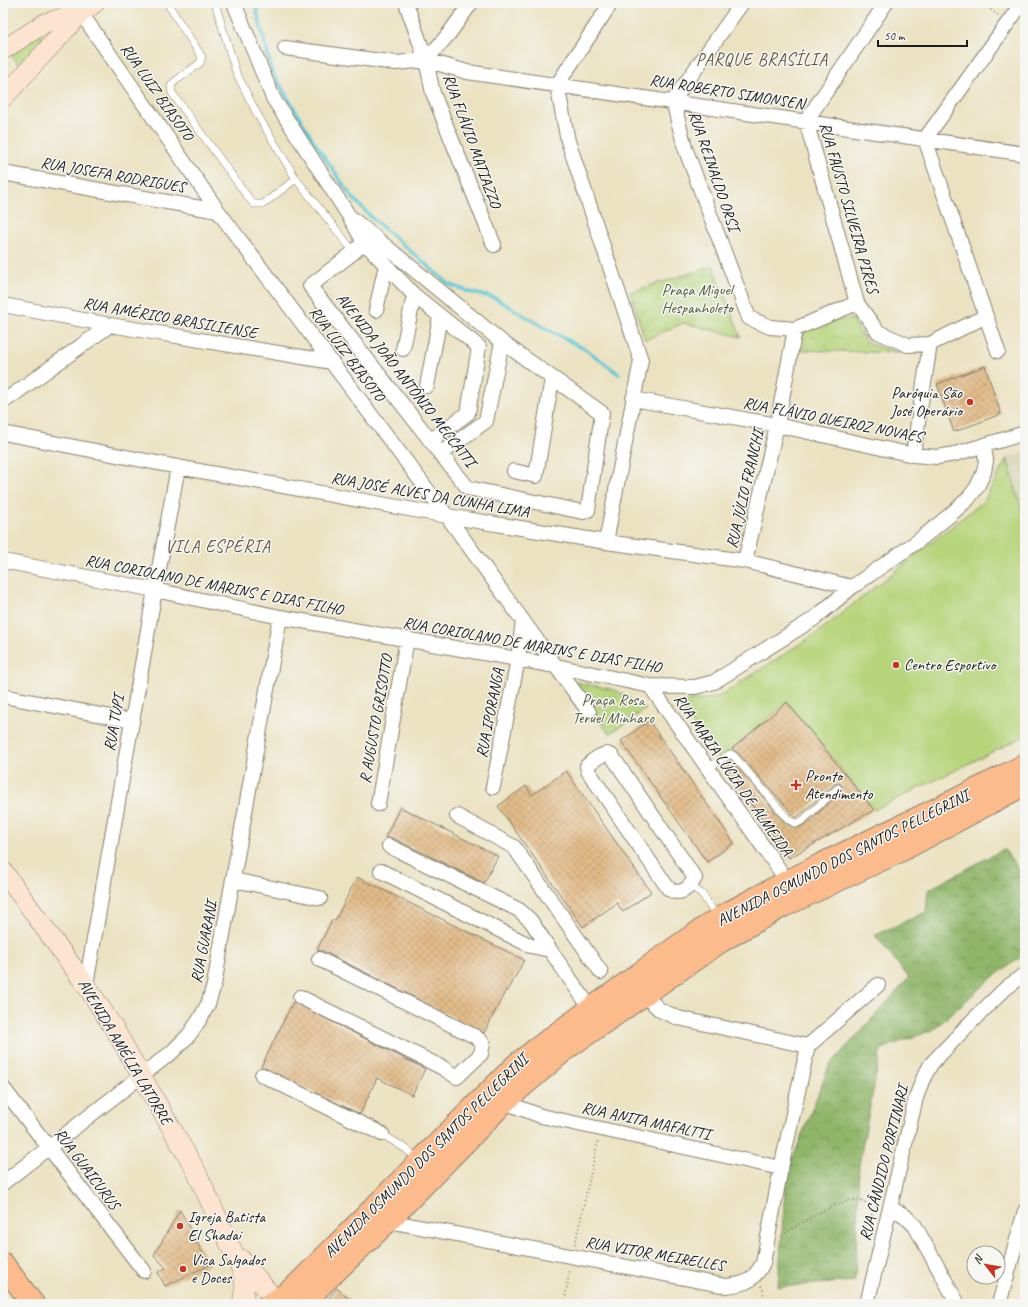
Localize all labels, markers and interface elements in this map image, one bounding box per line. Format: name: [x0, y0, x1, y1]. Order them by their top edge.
scale bar: [878, 22, 967, 48]
text: 50 m: [884, 28, 906, 44]
street label: RUA LUIZ BIASOTO: [116, 40, 199, 146]
district label: PARQUE BRASÍLIA: [696, 48, 829, 70]
street label: RUA ROBERTO SIMONSEN: [648, 70, 808, 114]
street label: RUA FLÁVIO MATIAZZO: [438, 71, 506, 213]
street label: RUA REINALDO ORSI: [684, 108, 745, 237]
street label: RUA FAUSTO SILVEIRA PIRES: [815, 120, 884, 298]
street label: RUA JOSEFA RODRIGUES: [39, 152, 189, 198]
park label: Praça Miguel Hespanholeto: [661, 280, 736, 318]
street label: AVENIDA JOÃO ANTÔNIO MECCATTI: [332, 289, 482, 474]
street label: RUA AMÉRICO BRASILIENSE: [82, 293, 261, 344]
street label: RUA LUIZ BIASOTO: [305, 303, 390, 407]
place label: Paróquia São José Operário: [890, 383, 964, 421]
street label: RUA FLÁVIO QUEIROZ NOVAES: [742, 393, 928, 448]
marker: Paróquia São José Operário: [965, 397, 975, 407]
street label: RUA JÚLIO FRANCHI: [722, 424, 769, 550]
street label: RUA JOSÉ ALVES DA CUNHA LIMA: [330, 468, 531, 522]
district label: VILA ESPÉRIA: [165, 535, 271, 557]
street label: RUA CORIOLANO DE MARINS E DIAS FILHO: [84, 550, 346, 620]
street label: RUA CORIOLANO DE MARINS E DIAS FILHO: [401, 612, 665, 678]
street label: R AUGUSTO GRISOTTO: [355, 651, 397, 785]
place label: Centro Esportivo: [904, 655, 998, 675]
marker: Centro Esportivo: [891, 660, 901, 670]
street label: RUA IPORANGA: [472, 666, 509, 760]
street label: RUA TUPI: [99, 690, 129, 753]
park label: Praça Rosa Teruel Minharo: [572, 690, 655, 728]
street label: RUA MARIA LÚCIA DE ALMEIDA: [669, 690, 797, 861]
place label: Pronto Atendimento: [805, 766, 874, 804]
marker: Pronto Atendimento: [790, 779, 802, 791]
street label: AVENIDA OSMUNDO DOS SANTOS PELLEGRINI: [714, 784, 976, 931]
street label: RUA GUARANI: [186, 896, 222, 985]
street label: AVENIDA AMÉLIA LATORRE: [73, 975, 178, 1131]
street label: AVENIDA OSMUNDO DOS SANTOS PELLEGRINI: [320, 1047, 535, 1262]
street label: RUA CÂNDIDO PORTINARI: [855, 1080, 914, 1243]
street label: RUA ANITA MAFALTTI: [580, 1098, 716, 1145]
street label: RUA GUAICURUS: [50, 1124, 126, 1216]
place label: Igreja Batista El Shadai: [188, 1207, 266, 1245]
marker: Igreja Batista El Shadai: [175, 1221, 185, 1231]
street label: RUA VITOR MEIRELLES: [584, 1232, 728, 1276]
north arrow: [966, 1245, 1006, 1285]
place label: Vica Salgados e Doces: [191, 1250, 266, 1288]
text: N: [970, 1251, 986, 1266]
marker: Vica Salgados e Doces: [178, 1264, 188, 1274]

